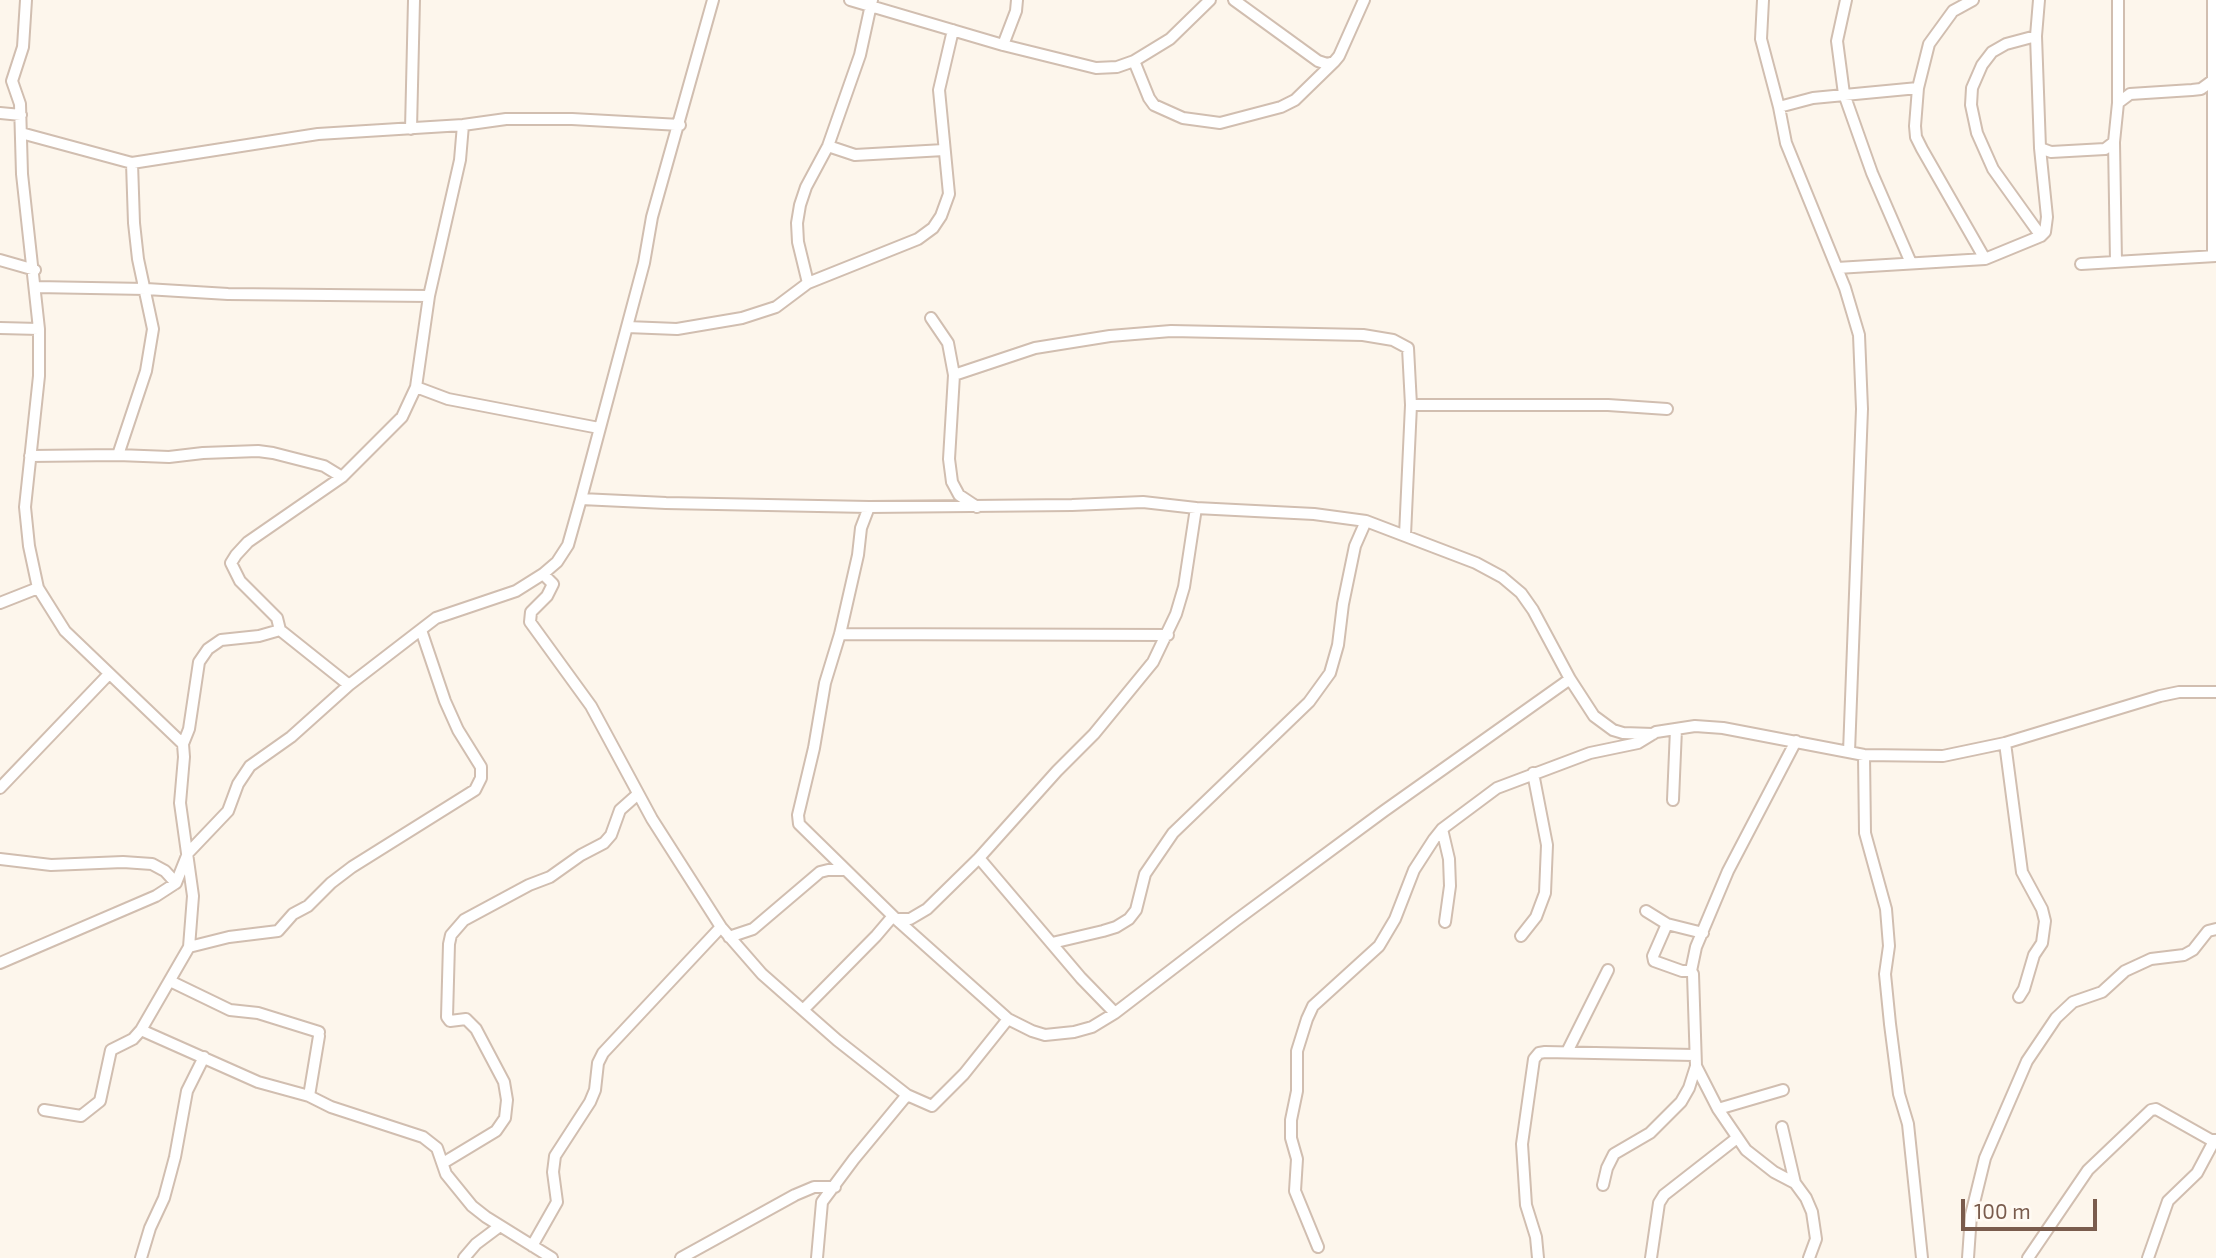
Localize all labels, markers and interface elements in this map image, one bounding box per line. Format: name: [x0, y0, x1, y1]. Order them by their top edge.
scale bar: [1964, 1184, 2100, 1228]
text: 100 m: [1974, 1198, 2031, 1223]

